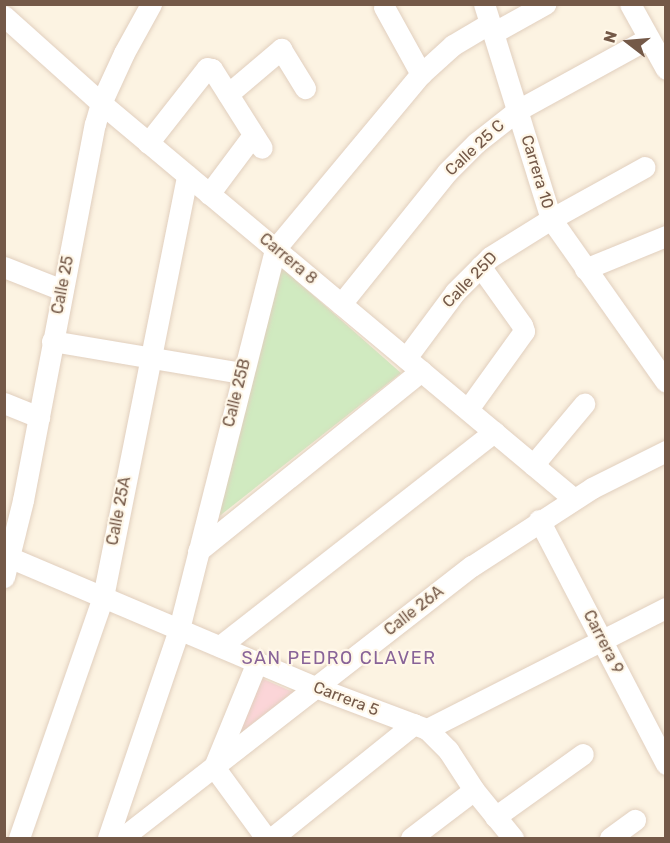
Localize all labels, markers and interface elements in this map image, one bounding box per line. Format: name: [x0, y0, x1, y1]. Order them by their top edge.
north arrow: [598, 12, 658, 72]
text: N: [599, 29, 621, 45]
street label: Calle 25 C: [442, 116, 508, 180]
street label: Carrera 10: [517, 133, 557, 211]
street label: Carrera 8: [255, 229, 321, 289]
street label: Calle 25D: [439, 248, 501, 312]
street label: Calle 25: [48, 254, 78, 316]
street label: Calle 25B: [219, 357, 255, 429]
street label: Calle 25A: [103, 475, 135, 547]
street label: Calle 26A: [381, 582, 447, 640]
street label: Carrera 9: [579, 607, 627, 677]
district label: SAN PEDRO CLAVER: [241, 647, 437, 669]
street label: Carrera 5: [311, 678, 381, 720]

